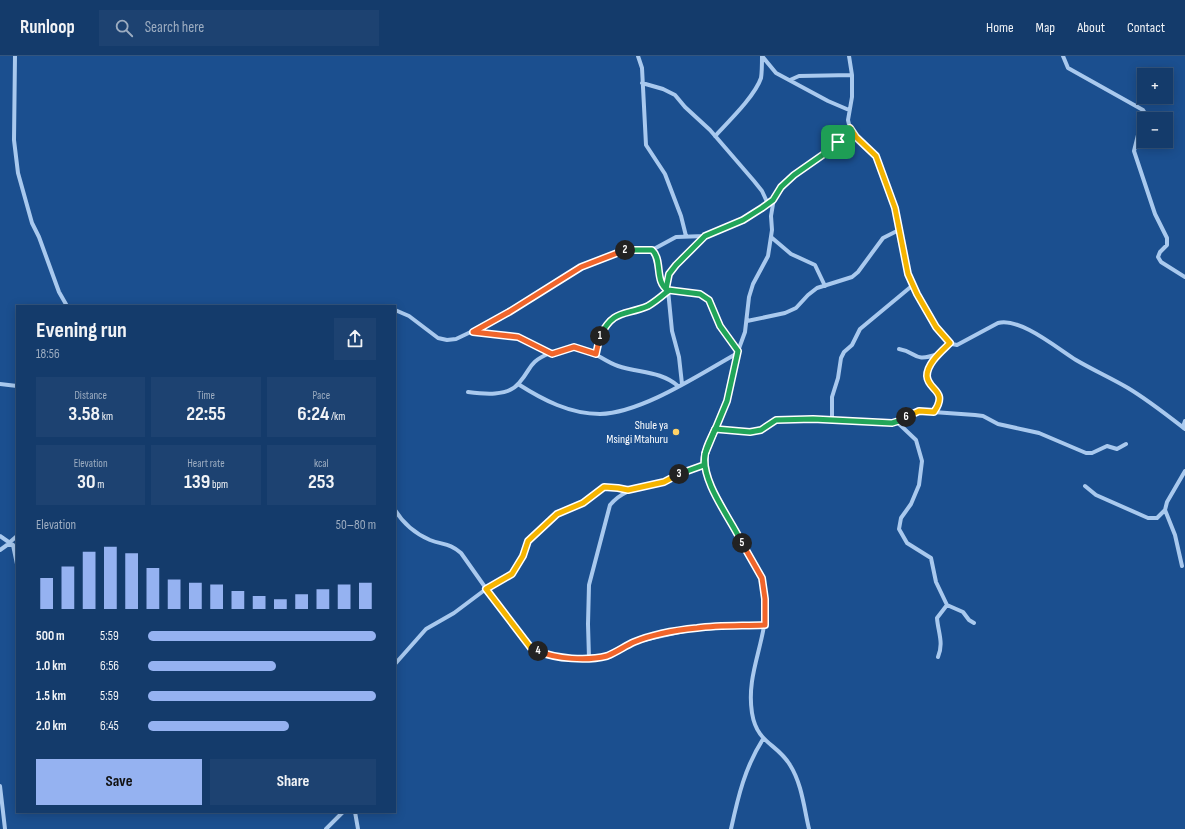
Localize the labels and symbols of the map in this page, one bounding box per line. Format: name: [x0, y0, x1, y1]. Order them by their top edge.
pin: [821, 125, 855, 159]
pin: 2: [615, 240, 635, 260]
pin: 1: [590, 326, 610, 346]
pin: 6: [896, 407, 916, 427]
place label: Shule ya Msingi Mtahuru: [606, 418, 668, 447]
marker: Shule ya Msingi Mtahuru: [671, 427, 681, 437]
pin: 3: [669, 464, 689, 484]
pin: 5: [732, 533, 752, 553]
pin: 4: [528, 641, 548, 661]

